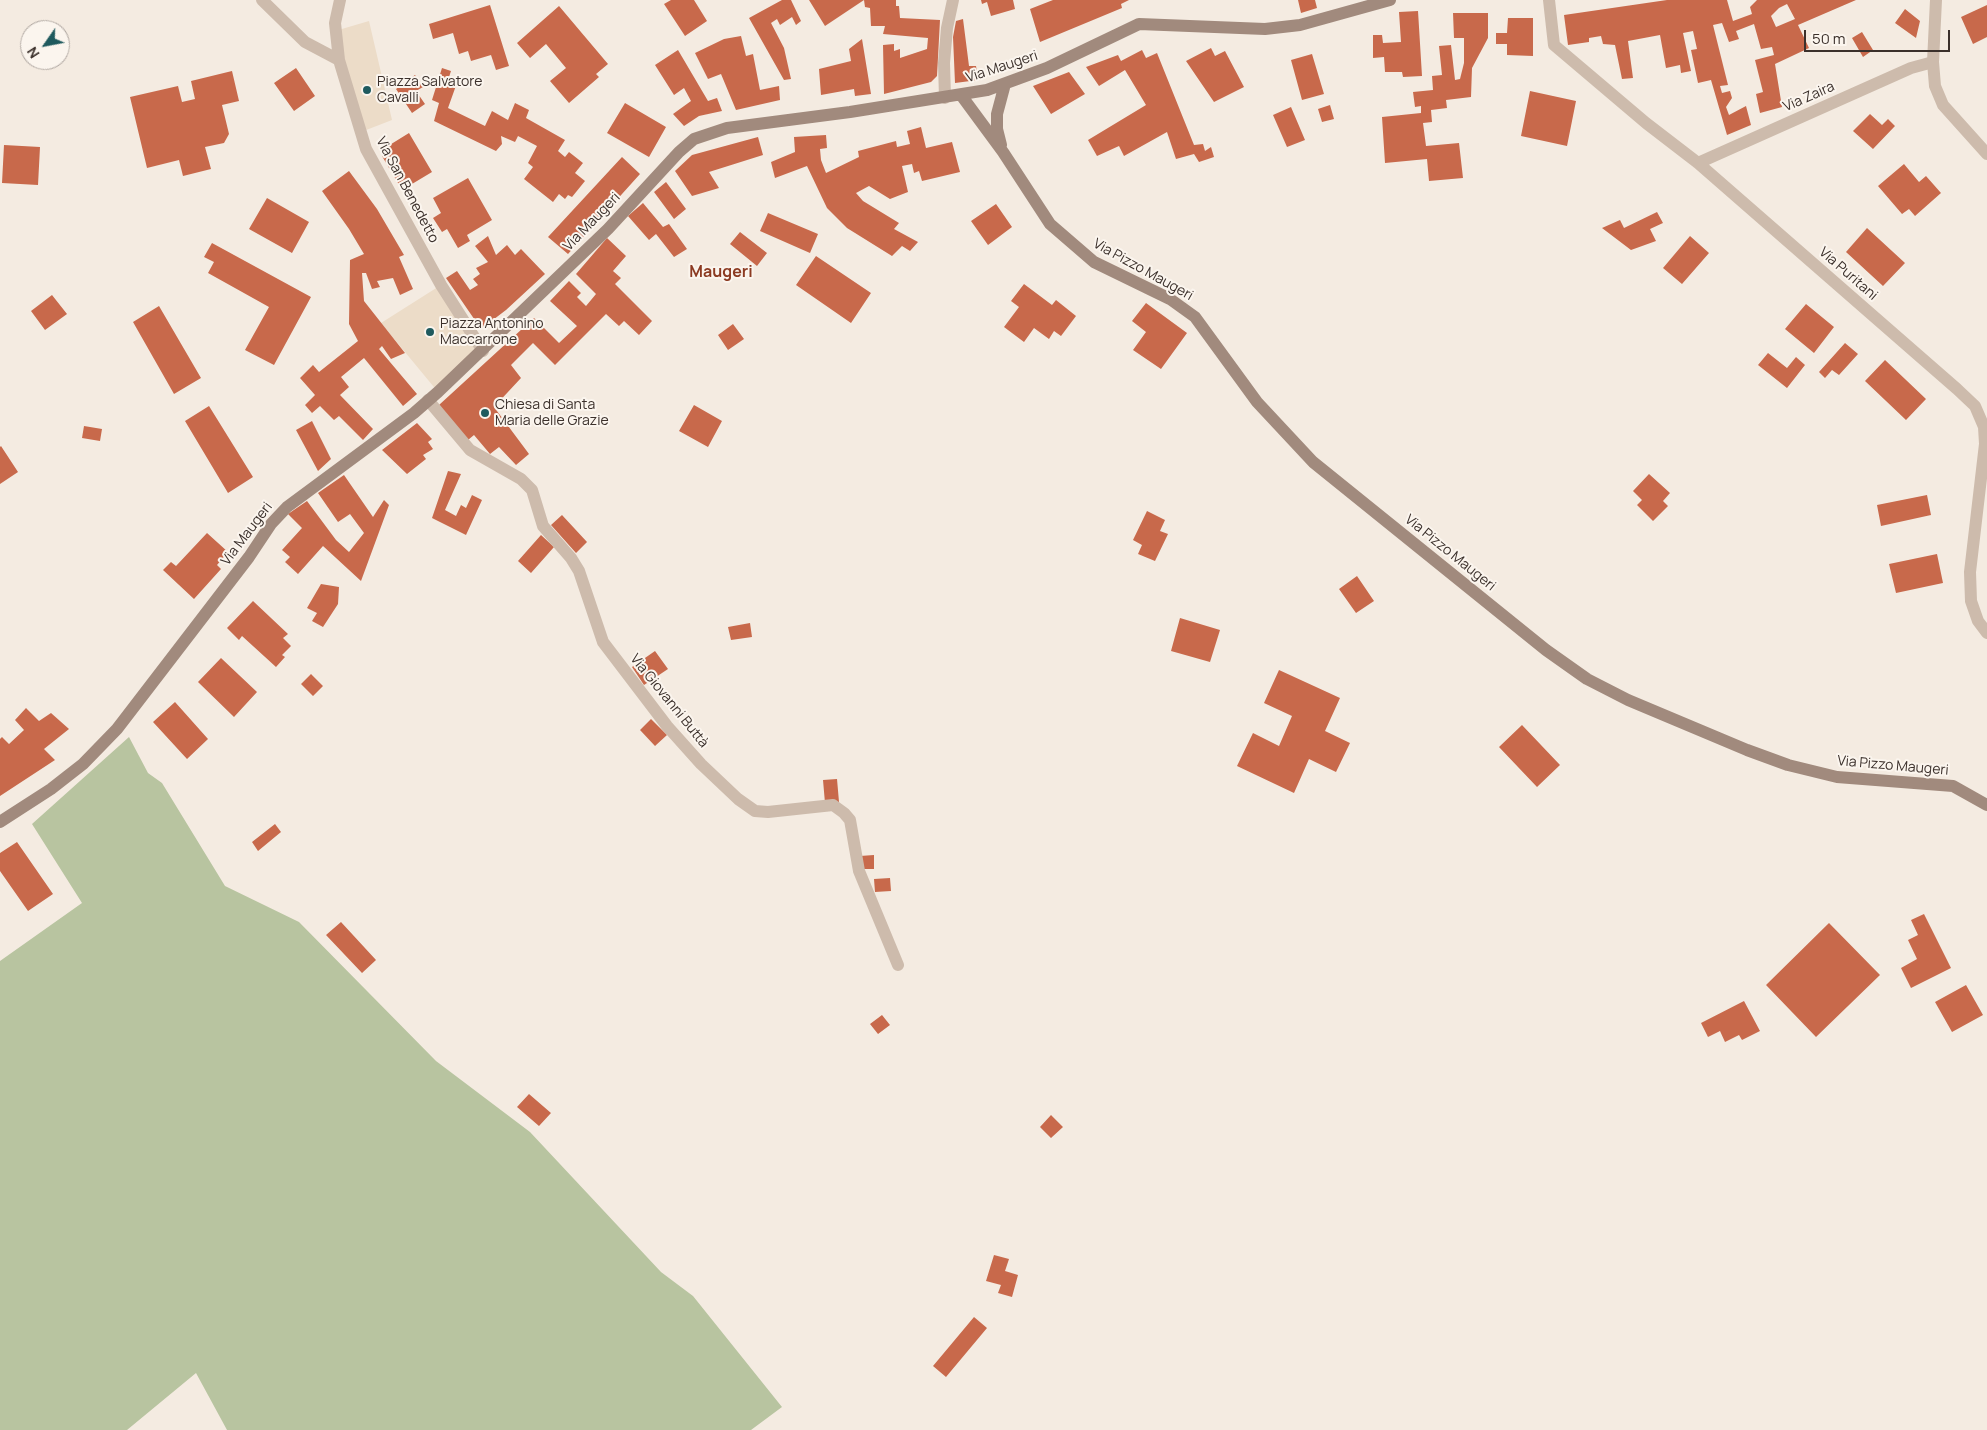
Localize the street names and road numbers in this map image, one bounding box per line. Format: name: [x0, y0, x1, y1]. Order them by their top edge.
street label: Via Maugeri: [964, 47, 1040, 87]
street label: Via Zaira: [1781, 78, 1837, 116]
street label: Via San Benedetto: [372, 134, 442, 246]
street label: Via Maugeri: [560, 189, 624, 255]
street label: Via Pizzo Maugeri: [1090, 236, 1196, 304]
street label: Via Puritani: [1815, 244, 1881, 304]
street label: Via Maugeri: [218, 499, 276, 569]
street label: Via Pizzo Maugeri: [1401, 511, 1499, 595]
street label: Via Giovanni Buttà: [626, 651, 712, 751]
street label: Via Pizzo Maugeri: [1837, 753, 1949, 779]

